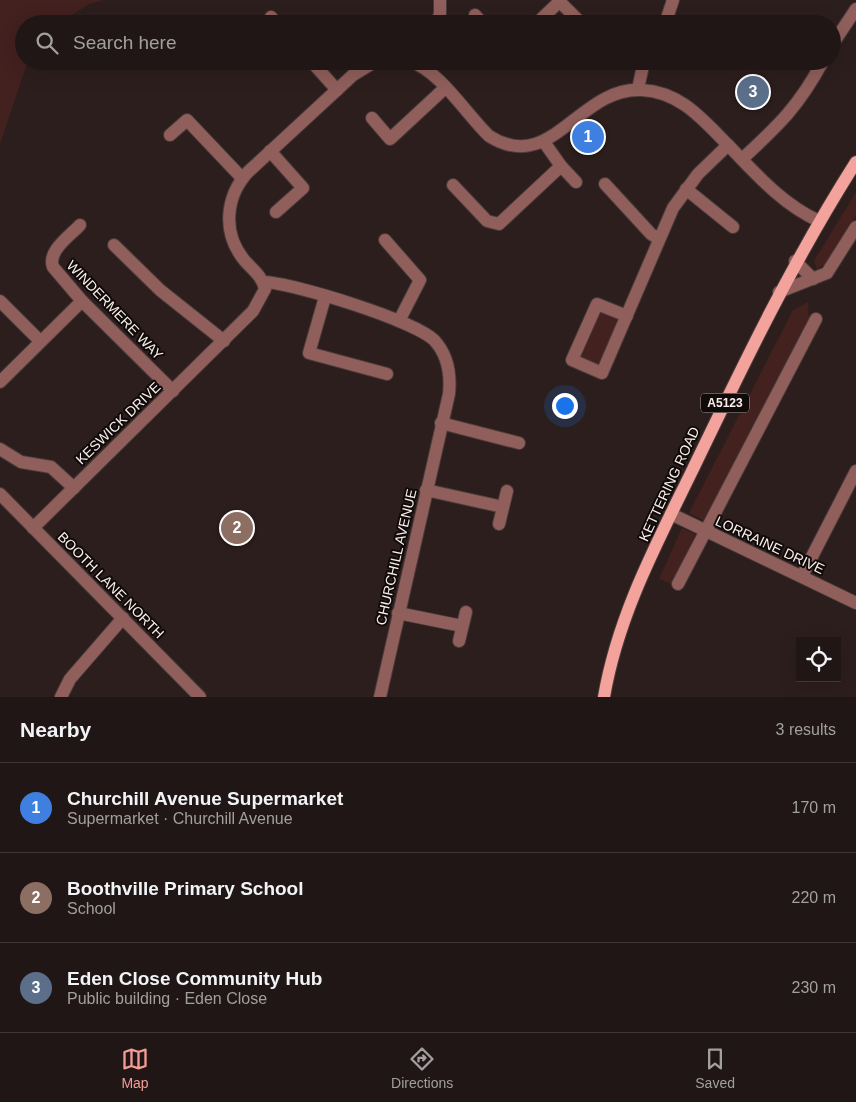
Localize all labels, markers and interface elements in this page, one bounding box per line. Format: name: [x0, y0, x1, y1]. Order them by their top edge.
search box: [15, 15, 841, 70]
icon: search: [33, 29, 61, 57]
text: Search here: [73, 32, 177, 53]
pin: 3: [737, 73, 769, 111]
pin: 1: [572, 118, 604, 156]
street label: WINDERMERE WAY: [64, 257, 167, 363]
street label: KESWICK DRIVE: [72, 379, 164, 467]
your location: [552, 393, 578, 419]
road number: A5123: [701, 393, 749, 412]
street label: KETTERING ROAD: [635, 424, 703, 544]
street label: CHURCHILL AVENUE: [373, 487, 419, 627]
pin: 2: [221, 509, 253, 547]
street label: LORRAINE DRIVE: [713, 513, 827, 577]
street label: BOOTH LANE NORTH: [55, 529, 167, 641]
map controls: [796, 637, 841, 682]
button: locate: [796, 637, 841, 682]
text: Nearby: [20, 718, 91, 741]
text: 3 results: [776, 721, 836, 738]
text: Churchill Avenue Supermarket: [67, 788, 343, 809]
text: 1: [32, 799, 40, 816]
text: 170 m: [792, 799, 836, 816]
text: Supermarket · Churchill Avenue: [67, 810, 293, 827]
text: Boothville Primary School: [67, 878, 304, 899]
text: 2: [32, 889, 40, 906]
text: 220 m: [792, 889, 836, 906]
text: School: [67, 900, 116, 917]
text: Eden Close Community Hub: [67, 968, 322, 989]
text: 3: [32, 979, 40, 996]
text: 230 m: [792, 979, 836, 996]
text: Public building · Eden Close: [67, 990, 267, 1007]
tab: Map: [121, 1045, 149, 1091]
tab: Directions: [391, 1045, 453, 1091]
tab: Saved: [695, 1045, 735, 1091]

